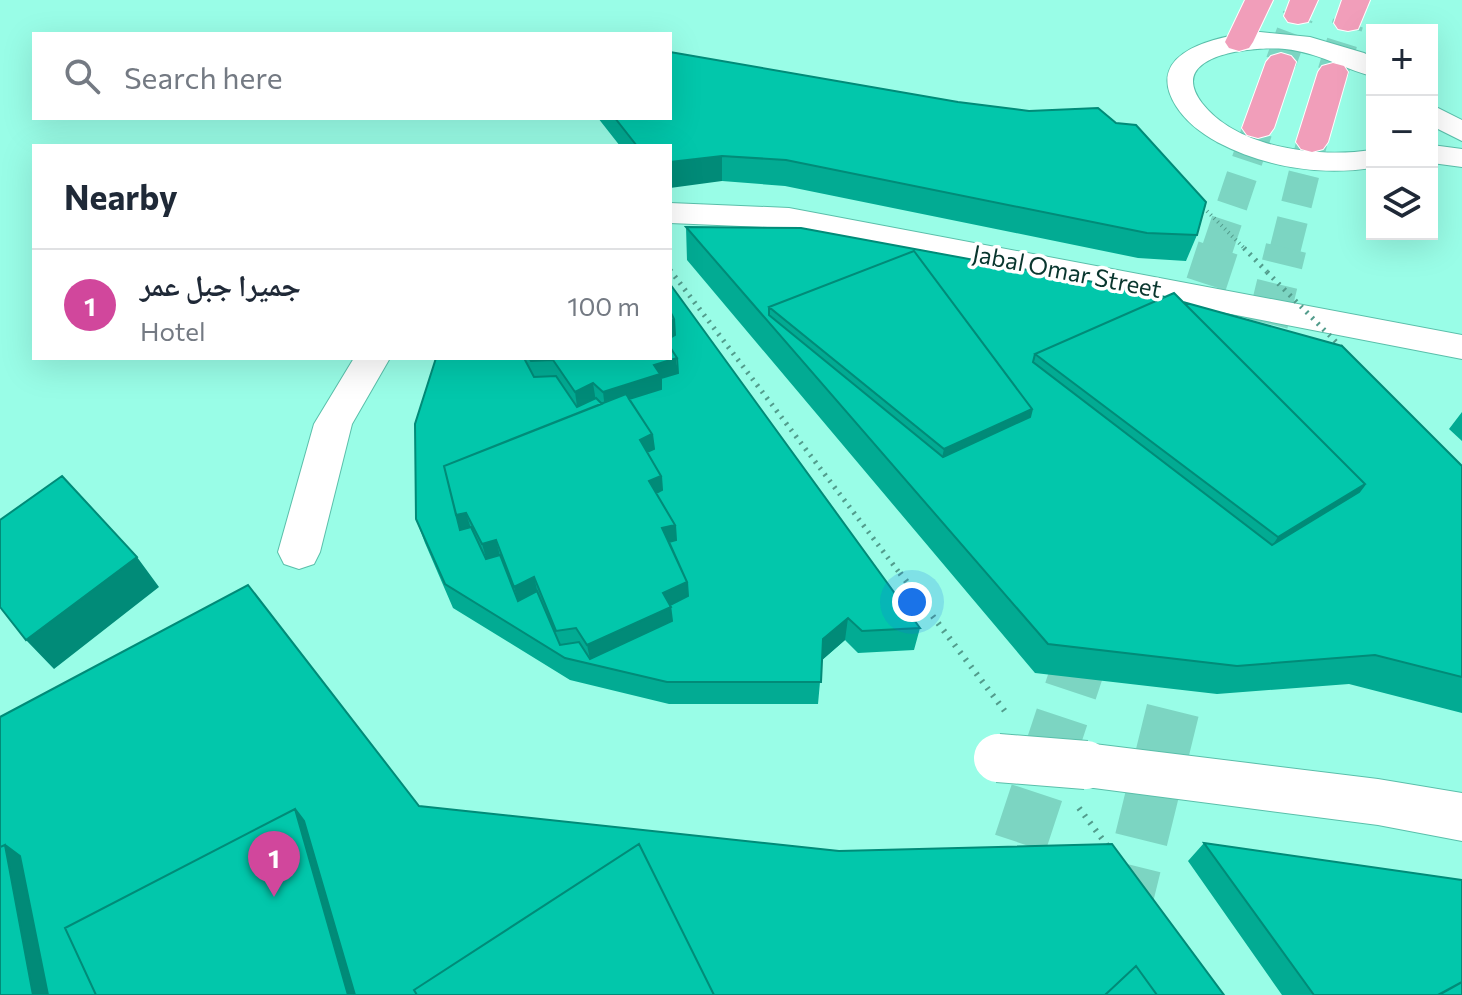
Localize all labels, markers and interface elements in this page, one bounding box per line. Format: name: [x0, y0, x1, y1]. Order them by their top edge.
map controls: [1366, 24, 1438, 240]
button: +: [1366, 24, 1438, 96]
search box: [32, 32, 672, 120]
icon: search: [60, 54, 104, 98]
text: Search here: [124, 58, 283, 95]
button: −: [1366, 96, 1438, 168]
button: layers: [1366, 168, 1438, 240]
text: Nearby: [64, 175, 178, 217]
street label: Jabal Omar Street: [970, 238, 1164, 303]
text: جميرا جبل عمر: [140, 265, 301, 302]
text: 1: [84, 290, 96, 321]
text: 100 m: [567, 290, 640, 321]
text: Hotel: [140, 315, 206, 346]
your location: [892, 582, 932, 622]
pin: 1: [248, 831, 300, 897]

